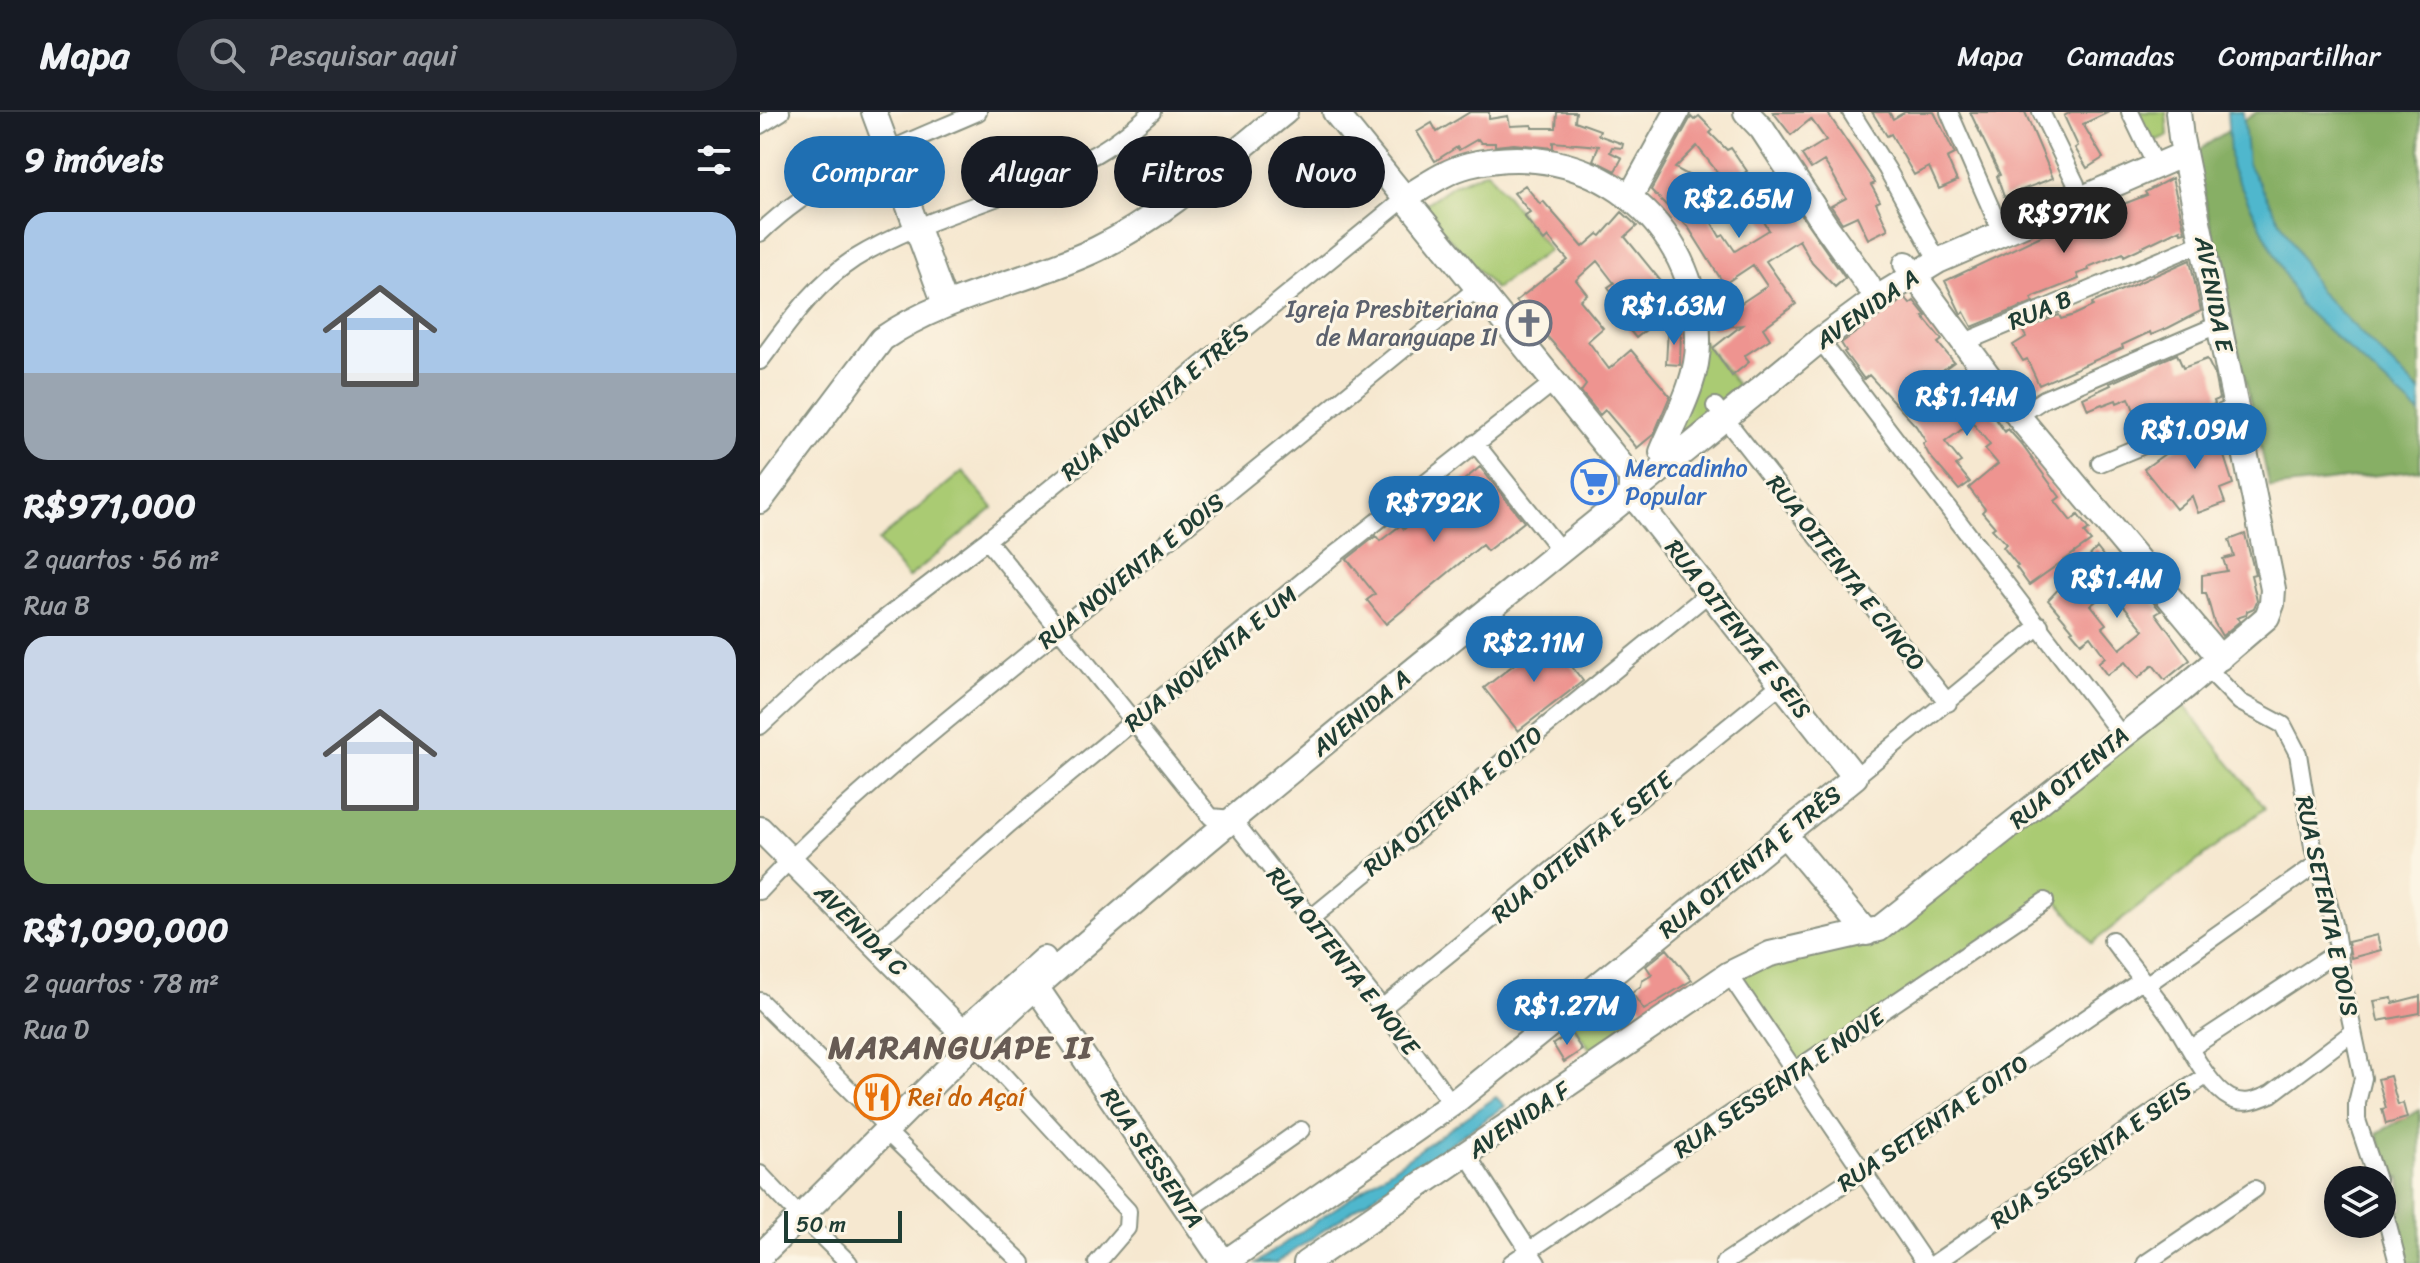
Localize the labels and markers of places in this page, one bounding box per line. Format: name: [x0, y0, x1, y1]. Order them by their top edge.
pin: R$2.65M: [1665, 172, 1813, 240]
pin: R$971K: [1999, 187, 2129, 255]
pin: R$1.63M: [1600, 279, 1748, 347]
place label: Igreja Presbiteriana de Maranguape II: [1285, 288, 1499, 358]
church icon: Igreja Presbiteriana de Maranguape II: [1505, 299, 1553, 347]
pin: R$1.14M: [1893, 370, 2041, 438]
pin: R$1.09M: [2121, 403, 2269, 471]
place label: Mercadinho Popular: [1625, 447, 1748, 517]
supermarket icon: Mercadinho Popular: [1570, 458, 1618, 506]
pin: R$792K: [1369, 476, 1499, 544]
pin: R$1.4M: [2052, 552, 2182, 620]
pin: R$2.11M: [1460, 616, 1608, 684]
pin: R$1.27M: [1493, 979, 1641, 1047]
restaurant icon: Rei do Açaí: [853, 1073, 901, 1121]
place label: Rei do Açaí: [908, 1076, 1028, 1118]

